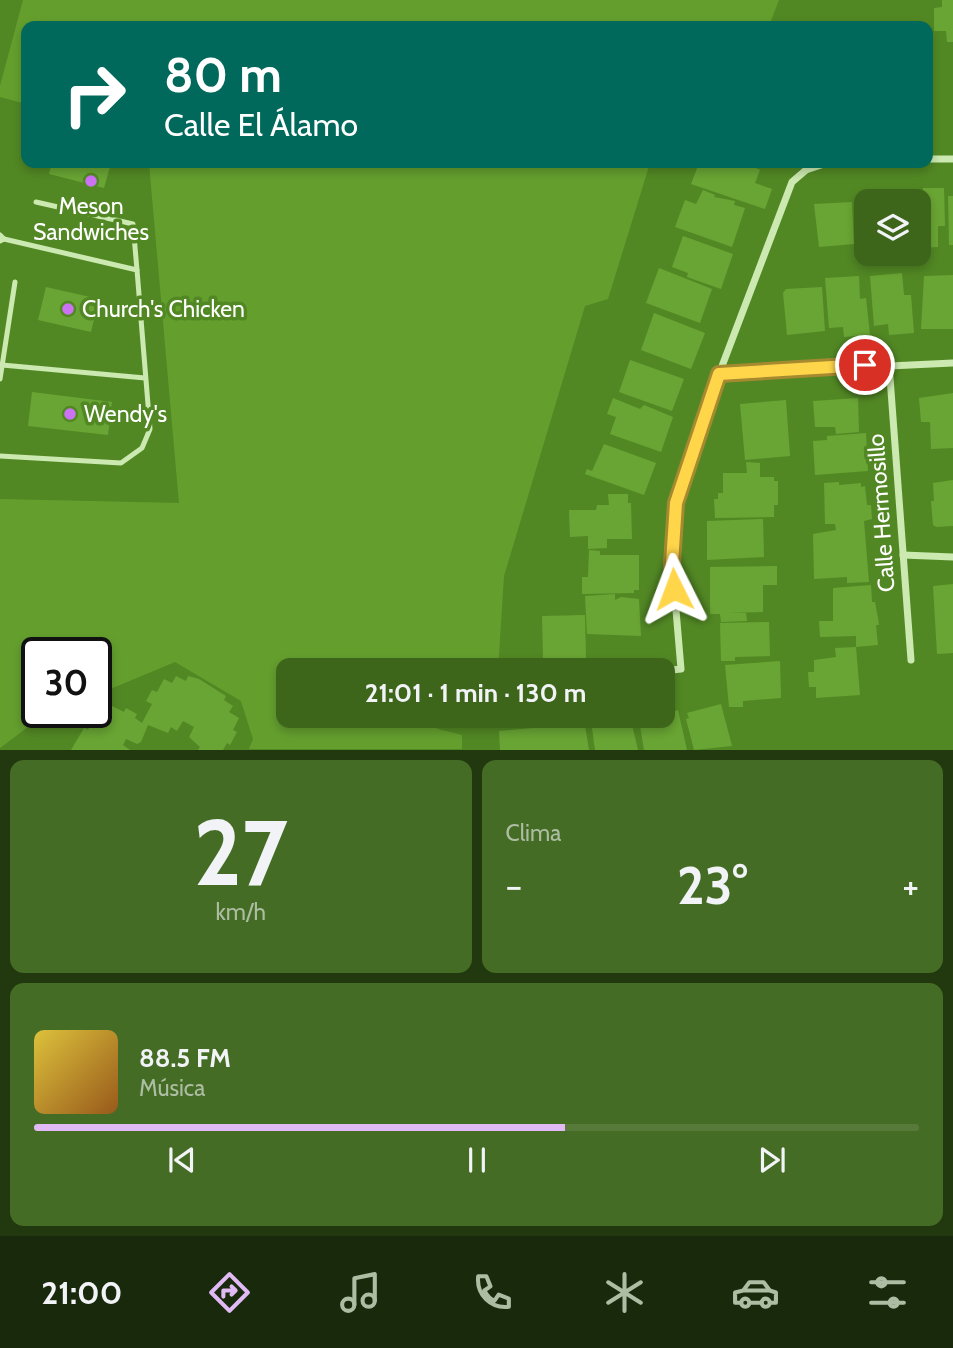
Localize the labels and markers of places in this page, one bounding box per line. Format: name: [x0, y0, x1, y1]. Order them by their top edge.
marker: Meson Sandwiches: [83, 173, 99, 189]
place label: Meson Sandwiches: [33, 192, 149, 246]
place label: Church's Chicken: [82, 295, 245, 323]
marker: Church's Chicken: [60, 301, 76, 317]
pin: [835, 335, 895, 395]
place label: Wendy's: [84, 400, 167, 428]
marker: Wendy's: [62, 406, 78, 422]

